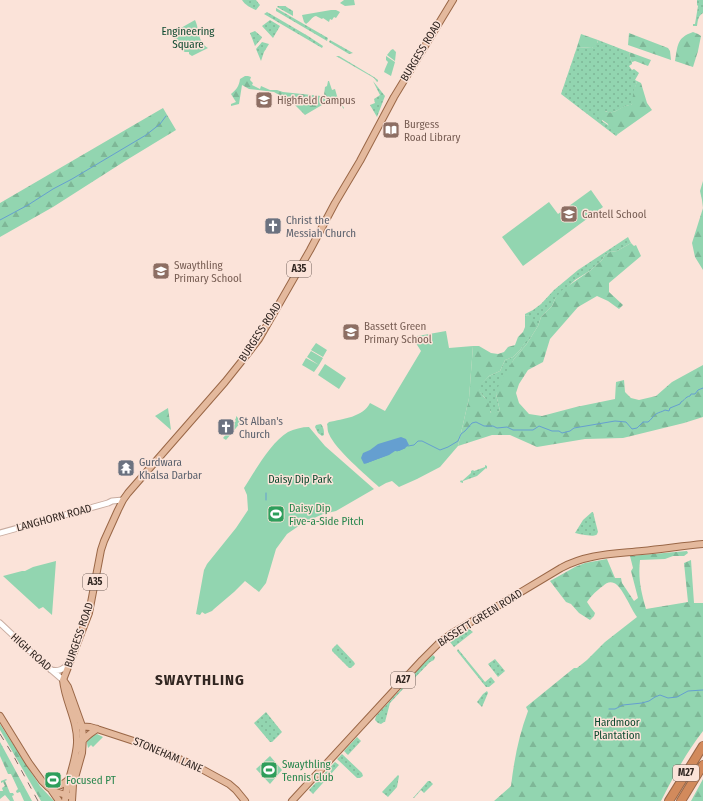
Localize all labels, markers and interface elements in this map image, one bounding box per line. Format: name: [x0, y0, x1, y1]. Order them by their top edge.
street label: BURGESS ROAD: [398, 19, 444, 83]
park label: Engineering Square: [161, 25, 215, 51]
school or university icon: Highfield Campus: [254, 90, 274, 110]
place label: Highfield Campus: [277, 94, 356, 107]
place label: Burgess Road Library: [404, 118, 461, 144]
library icon: Burgess Road Library: [381, 120, 401, 140]
school or university icon: Cantell School: [559, 204, 579, 224]
place label: Cantell School: [582, 208, 646, 221]
place label: Christ the Messiah Church: [286, 214, 356, 240]
church icon: Christ the Messiah Church: [263, 216, 283, 236]
place label: Swaythling Primary School: [174, 259, 242, 285]
school or university icon: Swaythling Primary School: [151, 261, 171, 281]
road number: A35: [287, 261, 311, 277]
street label: BURGESS ROAD: [236, 300, 284, 364]
place label: Bassett Green Primary School: [364, 320, 432, 346]
school or university icon: Bassett Green Primary School: [341, 322, 361, 342]
place label: St Alban's Church: [239, 415, 283, 441]
church icon: St Alban's Church: [216, 417, 236, 437]
place label: Gurdwara Khalsa Darbar: [139, 456, 202, 482]
temple icon: Gurdwara Khalsa Darbar: [116, 458, 136, 478]
park label: Daisy Dip Park: [268, 473, 333, 486]
street label: LANGHORN ROAD: [15, 502, 93, 534]
place label: Daisy Dip Five-a-Side Pitch: [289, 502, 364, 528]
sports icon: Daisy Dip Five-a-Side Pitch: [266, 504, 286, 524]
road number: A35: [83, 574, 107, 590]
street label: BASSETT GREEN ROAD: [435, 587, 525, 649]
street label: BURGESS ROAD: [62, 601, 96, 669]
street label: HIGH ROAD: [8, 630, 54, 674]
district label: SWAYTHLING: [155, 671, 245, 689]
road number: A27: [391, 672, 415, 688]
park label: Hardmoor Plantation: [594, 716, 640, 742]
street label: STONEHAM LANE: [131, 735, 205, 775]
place label: Swaythling Tennis Club: [282, 758, 334, 784]
sports icon: Swaythling Tennis Club: [259, 760, 279, 780]
road number: M27: [673, 765, 699, 781]
sports icon: Focused PT: [43, 770, 63, 790]
place label: Focused PT: [66, 774, 117, 787]

